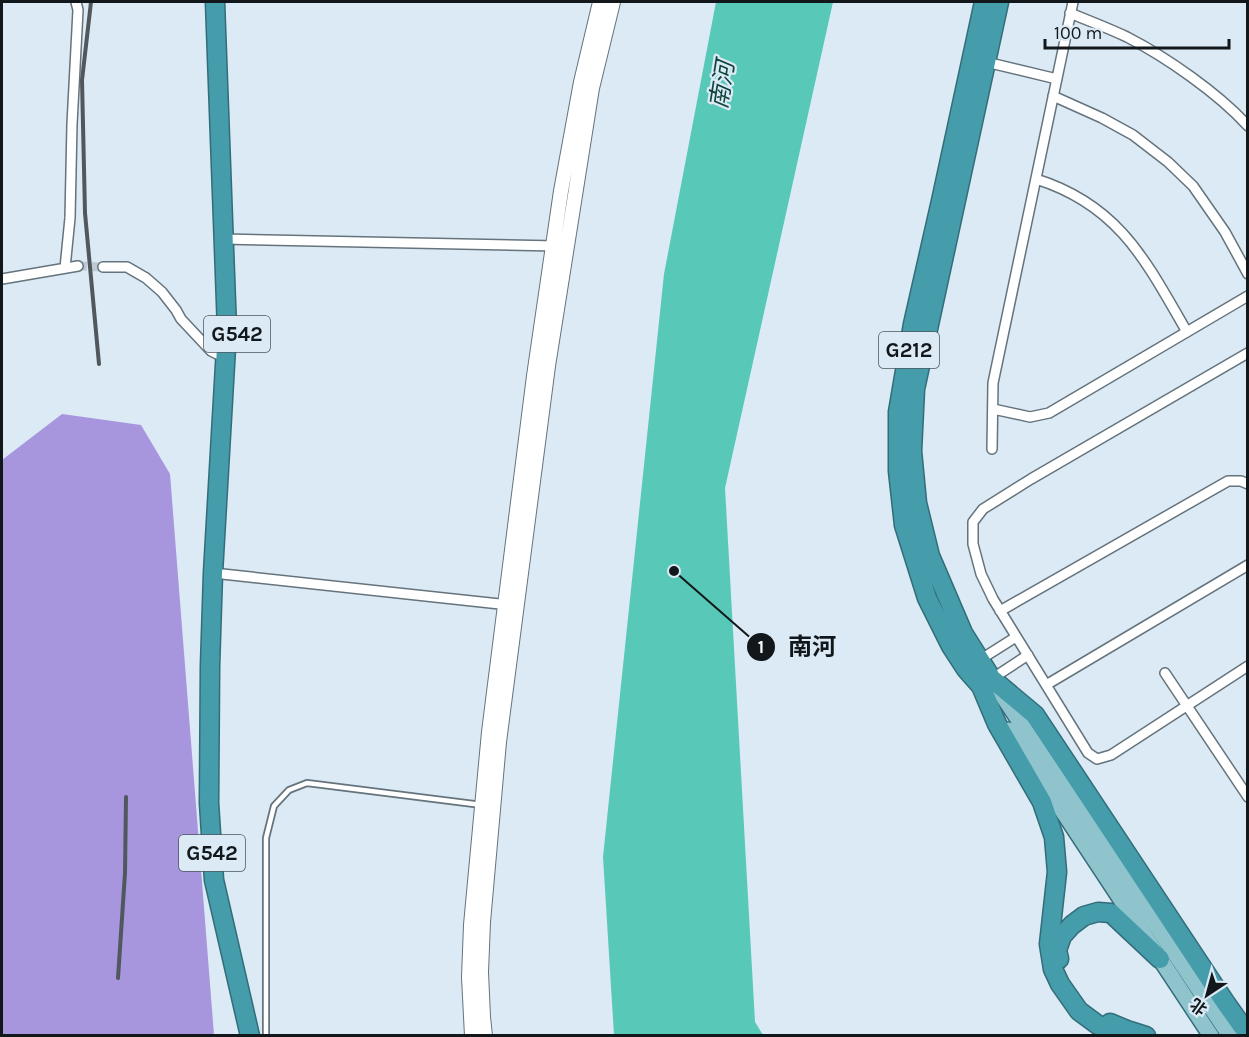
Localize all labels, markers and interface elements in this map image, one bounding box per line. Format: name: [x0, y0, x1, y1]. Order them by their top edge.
scale bar: [1045, 12, 1230, 50]
text: 100 m: [1054, 22, 1102, 44]
water label: 南河: [704, 55, 740, 111]
road number: G542: [204, 316, 270, 352]
road number: G212: [879, 332, 939, 368]
callout: 南河: [746, 626, 848, 668]
text: 南河: [788, 633, 836, 661]
text: 1: [758, 636, 764, 658]
road number: G542: [179, 835, 245, 871]
north arrow: [1177, 965, 1237, 1025]
text: 北: [1186, 994, 1211, 1019]

